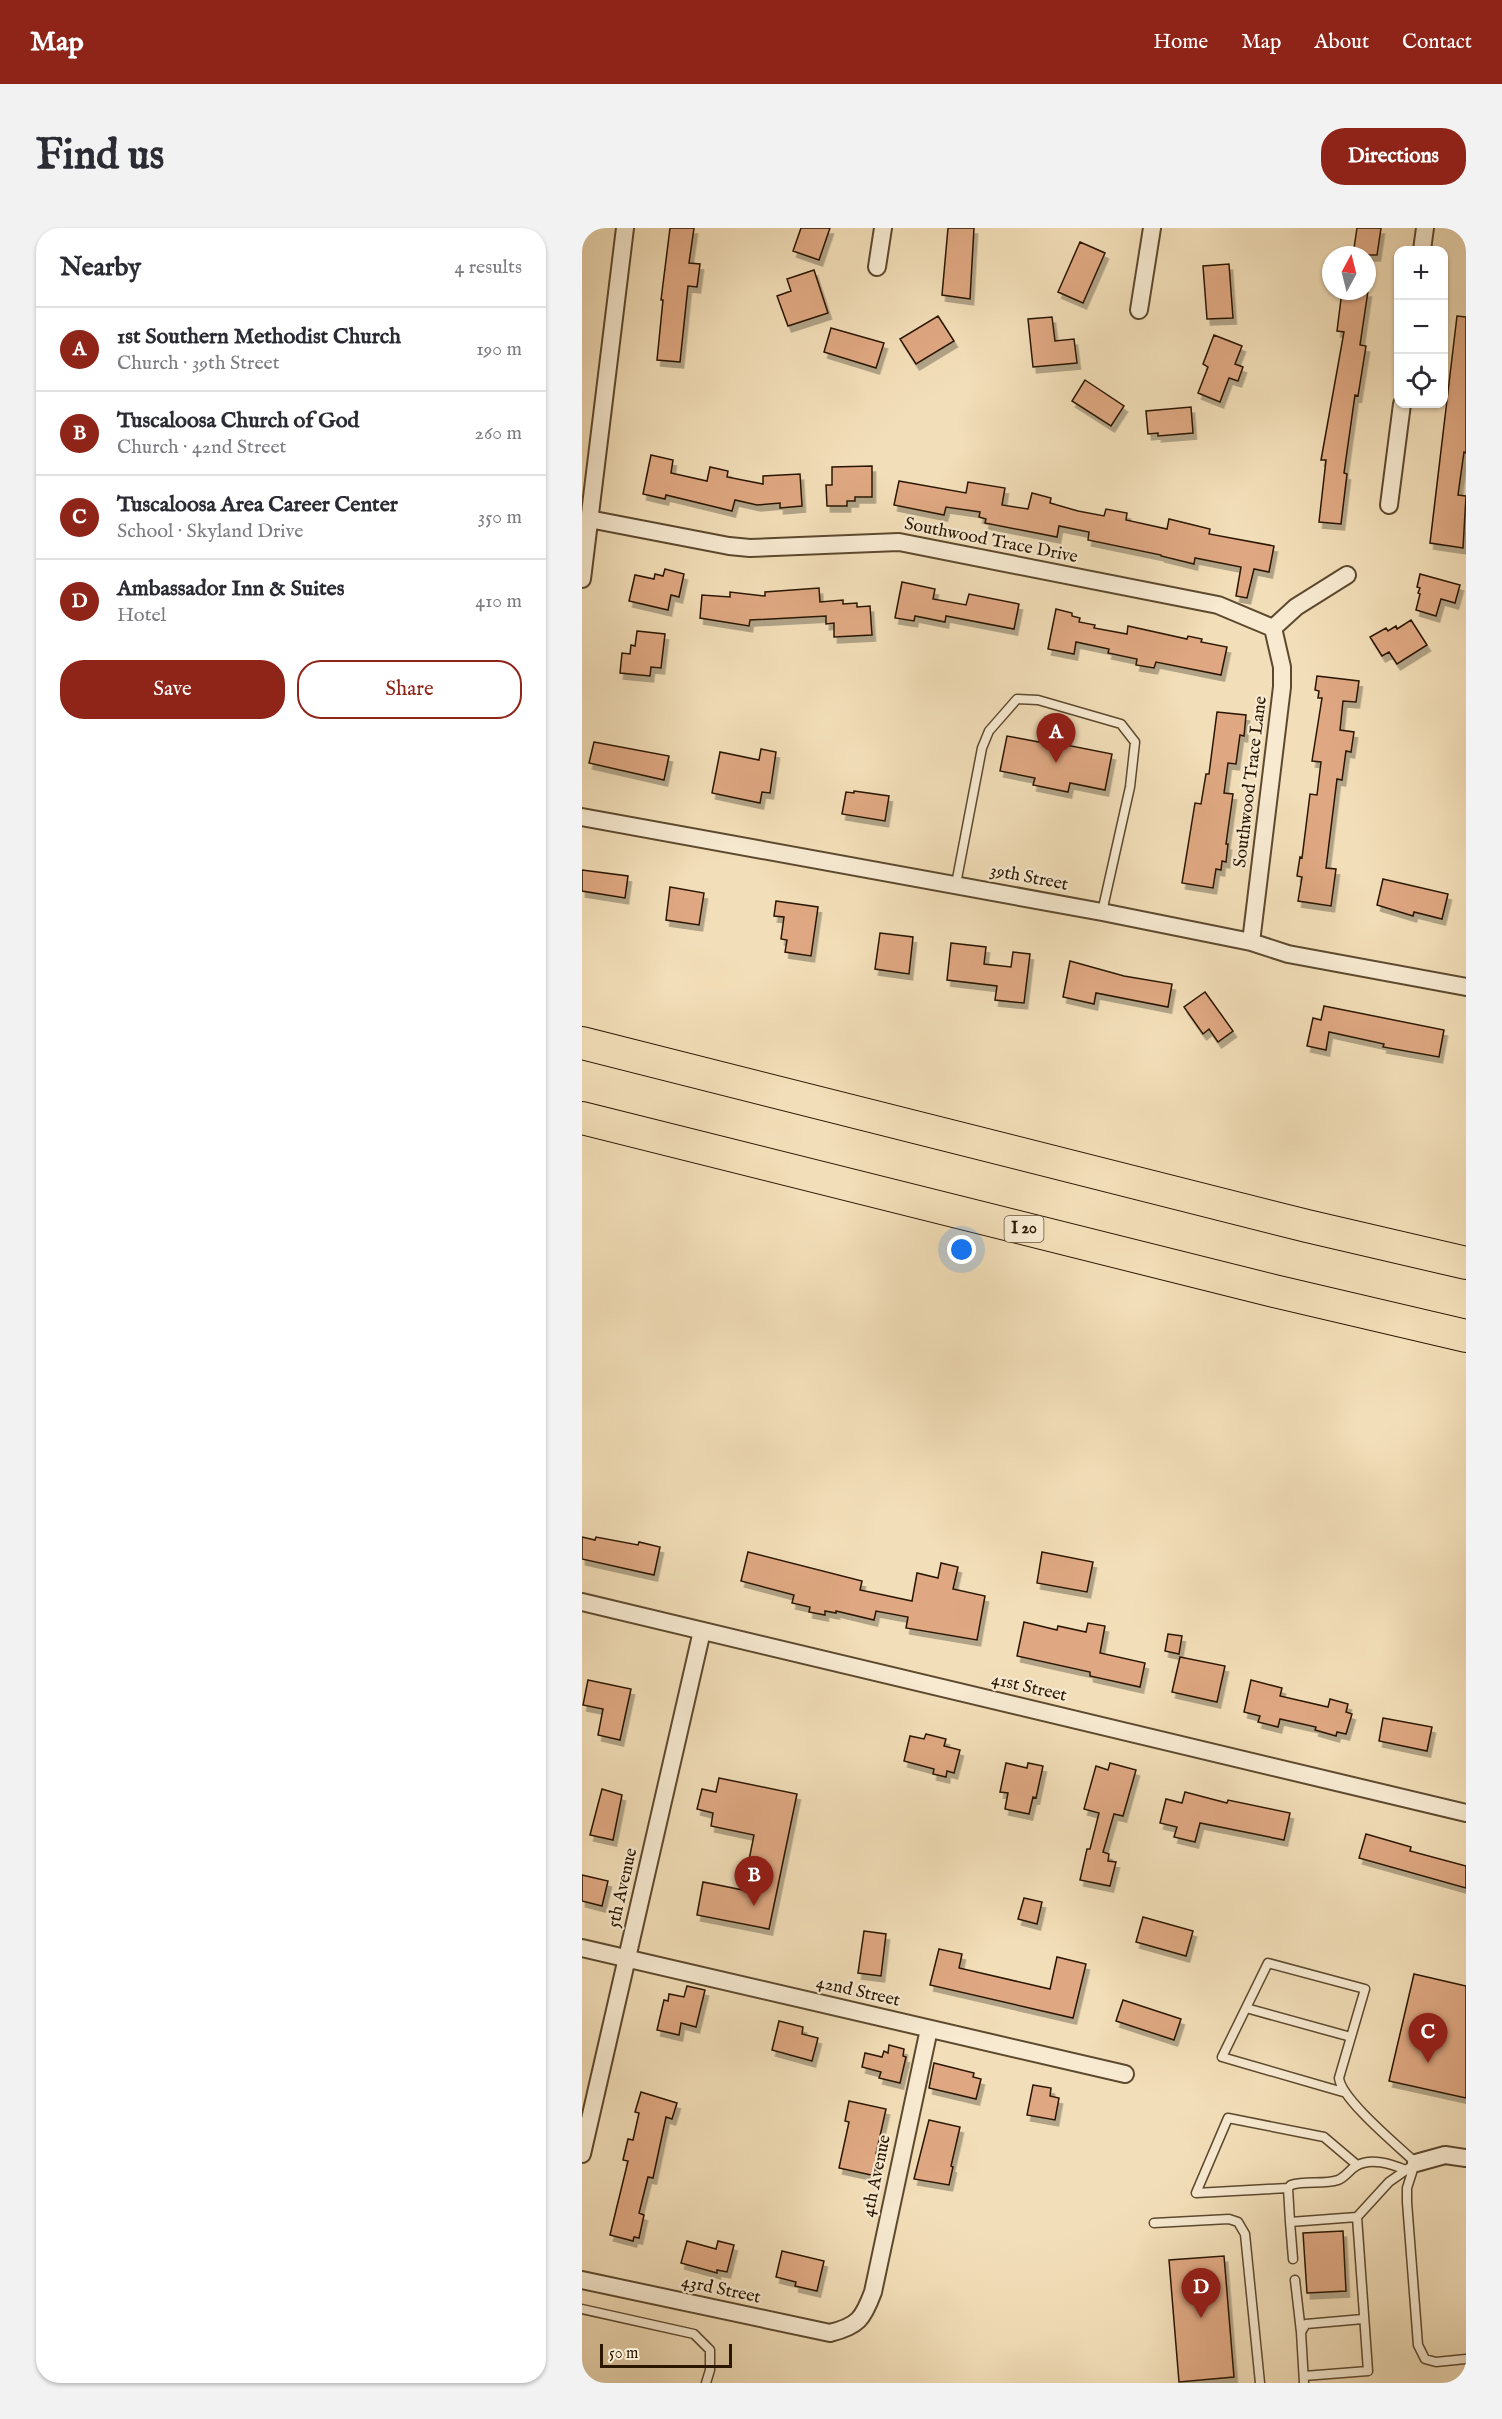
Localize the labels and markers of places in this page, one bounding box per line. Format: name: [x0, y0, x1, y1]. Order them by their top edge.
pin: A: [1036, 714, 1076, 763]
pin: B: [734, 1856, 774, 1906]
pin: C: [1408, 2014, 1448, 2063]
pin: D: [1182, 2268, 1220, 2318]

